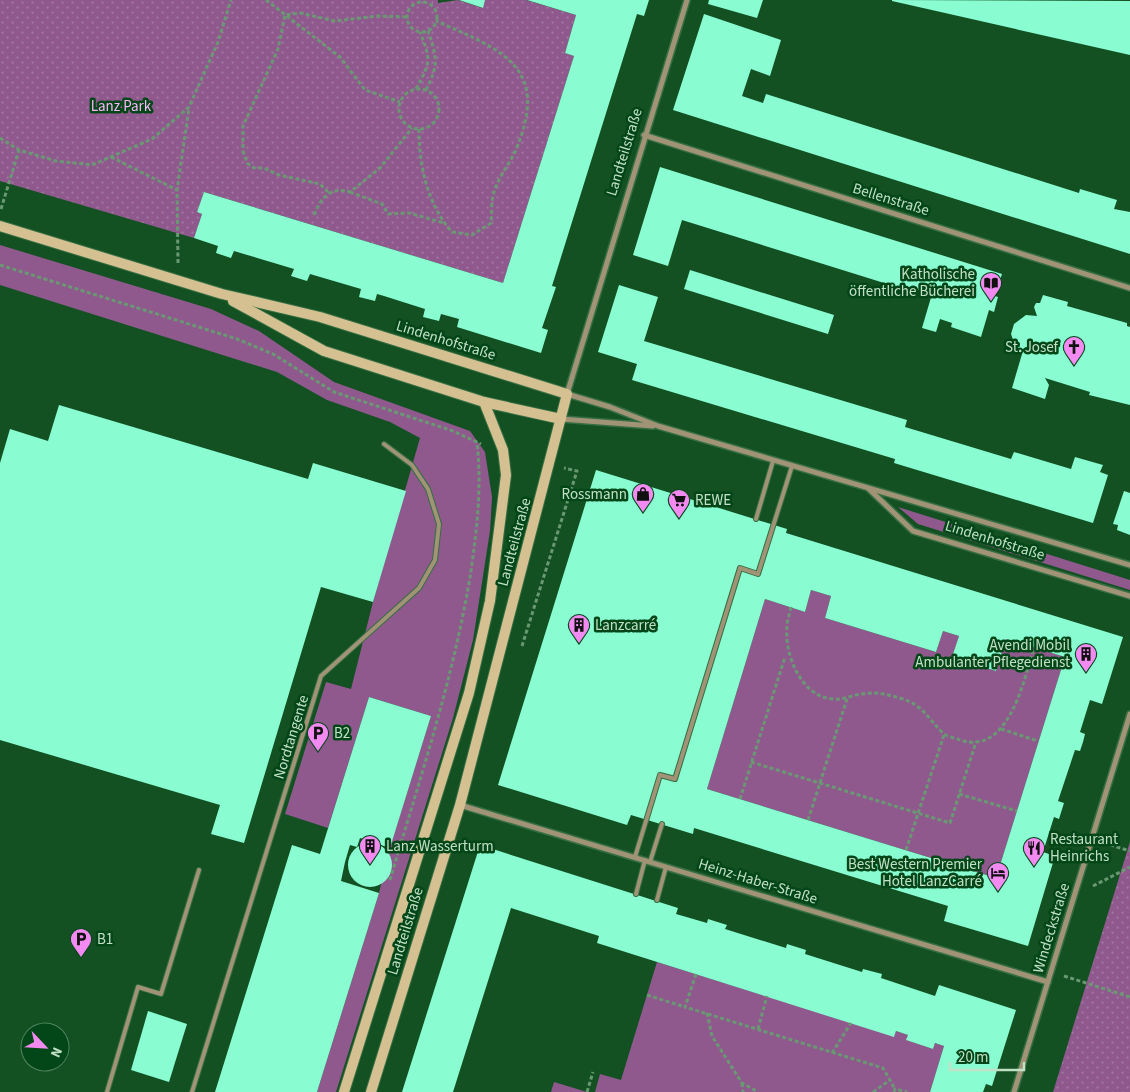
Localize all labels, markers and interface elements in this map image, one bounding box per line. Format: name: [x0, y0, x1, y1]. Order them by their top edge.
park label: Lanz Park: [91, 96, 152, 117]
street label: Landteilstraße: [601, 106, 648, 199]
street label: Bellenstraße: [850, 178, 932, 221]
place label: Katholische öffentliche Bücherei: [849, 264, 975, 302]
library icon: Katholische öffentliche Bücherei: [979, 271, 1003, 302]
street label: Lindenhofstraße: [393, 315, 498, 366]
church icon: St. Josef: [1062, 335, 1086, 366]
place label: St. Josef: [1005, 337, 1059, 358]
shop icon: Rossmann: [631, 482, 655, 513]
place label: Rossmann: [562, 484, 627, 505]
supermarket icon: REWE: [667, 488, 691, 519]
place label: REWE: [695, 490, 731, 511]
street label: Landteilstraße: [493, 496, 536, 589]
street label: Lindenhofstraße: [942, 515, 1047, 566]
building icon: Lanzcarré: [567, 613, 591, 644]
place label: Lanzcarré: [595, 615, 656, 636]
place label: Avendi Mobil Ambulanter Pflegedienst: [915, 635, 1070, 673]
building icon: Avendi Mobil Ambulanter Pflegedienst: [1074, 642, 1098, 673]
street label: Nordtangente: [269, 692, 314, 782]
parking icon: B2: [306, 721, 330, 752]
place label: B2: [334, 723, 350, 744]
place label: Restaurant Heinrichs: [1050, 829, 1118, 867]
building icon: Lanz Wasserturm: [358, 834, 382, 865]
place label: Lanz Wasserturm: [386, 836, 494, 857]
restaurant icon: Restaurant Heinrichs: [1022, 836, 1046, 867]
street label: Heinz-Haber-Straße: [696, 853, 820, 910]
place label: Best Western Premier Hotel LanzCarré: [848, 854, 983, 892]
hotel icon: Best Western Premier Hotel LanzCarré: [986, 861, 1010, 892]
street label: Windeckstraße: [1028, 880, 1075, 976]
street label: Landteilstraße: [382, 885, 429, 978]
parking icon: B1: [69, 927, 93, 958]
place label: B1: [97, 929, 113, 950]
north arrow: [20, 1022, 70, 1072]
scale bar: [950, 1040, 1024, 1072]
text: N: [45, 1044, 67, 1061]
text: 20 m: [958, 1047, 988, 1068]

